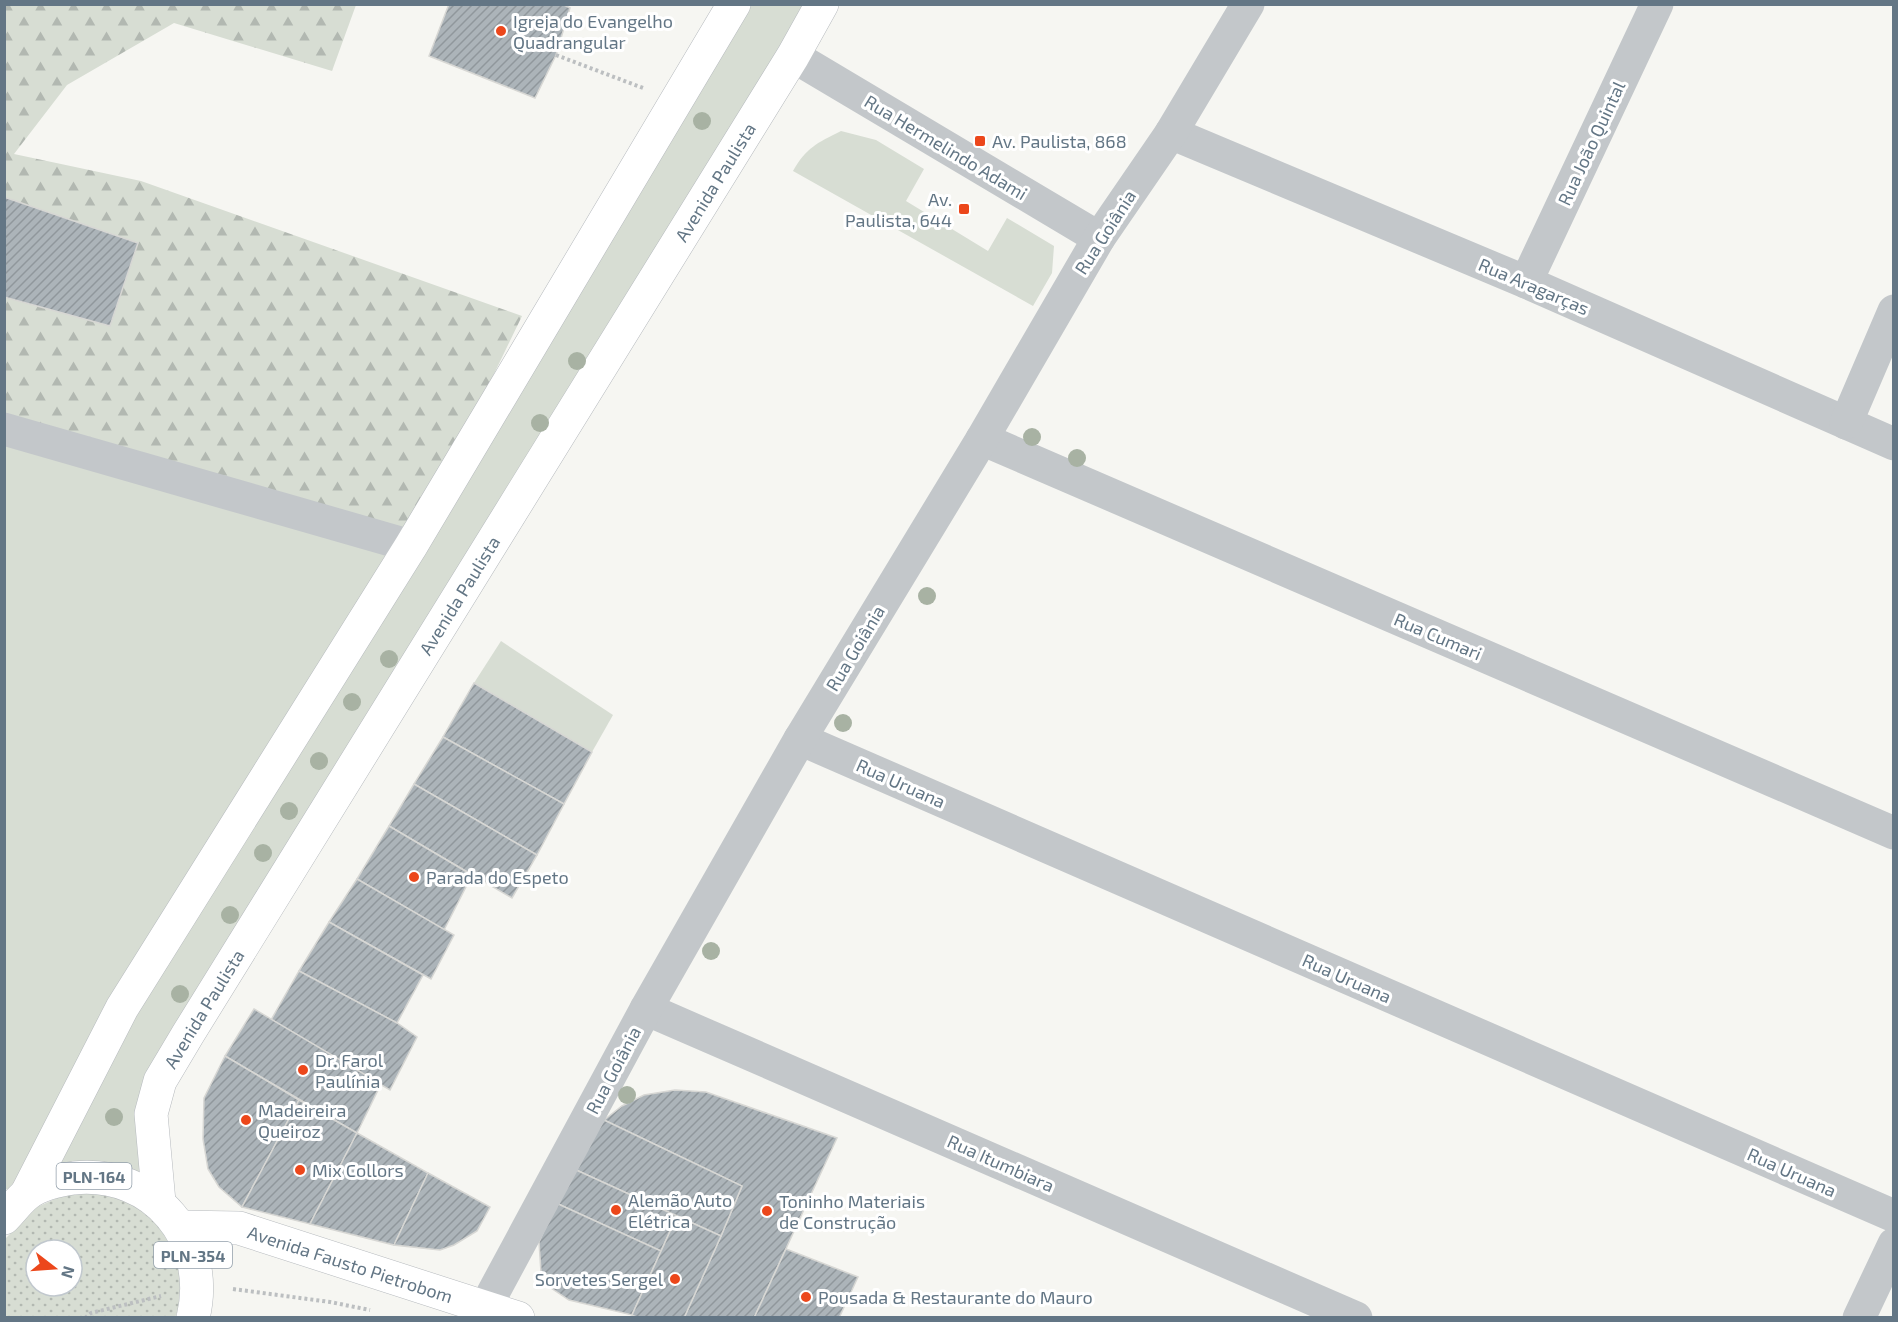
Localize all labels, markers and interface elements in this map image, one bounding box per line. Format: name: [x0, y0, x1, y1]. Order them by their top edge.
place label: Igreja do Evangelho Quadrangular: [513, 10, 673, 53]
marker: Igreja do Evangelho Quadrangular: [494, 24, 508, 38]
street label: Rua João Quintal: [1553, 77, 1630, 209]
street label: Rua Hermelindo Adami: [861, 90, 1031, 204]
street label: Avenida Paulista: [670, 119, 760, 246]
place label: Av. Paulista, 868: [992, 130, 1127, 152]
marker: Av. Paulista, 868: [973, 134, 987, 148]
street label: Rua Goiânia: [1070, 186, 1140, 278]
place label: Av. Paulista, 644: [845, 188, 952, 231]
marker: Av. Paulista, 644: [957, 202, 971, 216]
street label: Rua Aragarças: [1475, 253, 1593, 320]
street label: Avenida Paulista: [414, 532, 504, 659]
street label: Rua Goiânia: [821, 601, 889, 695]
street label: Rua Cumari: [1391, 608, 1485, 664]
street label: Rua Uruana: [853, 754, 949, 812]
place label: Parada do Espeto: [426, 866, 569, 888]
marker: Parada do Espeto: [407, 870, 421, 884]
street label: Avenida Paulista: [159, 945, 249, 1072]
street label: Rua Uruana: [1299, 949, 1395, 1007]
street label: Rua Goiânia: [581, 1022, 645, 1118]
place label: Dr. Farol Paulínia: [315, 1049, 384, 1092]
marker: Dr. Farol Paulínia: [296, 1063, 310, 1077]
place label: Madeireira Queiroz: [258, 1099, 346, 1142]
marker: Madeireira Queiroz: [239, 1113, 253, 1127]
street label: Rua Itumbiara: [944, 1130, 1058, 1196]
street label: Rua Uruana: [1744, 1143, 1840, 1201]
place label: Mix Collors: [312, 1159, 404, 1181]
road number: PLN-164: [56, 1163, 132, 1189]
marker: Mix Collors: [293, 1163, 307, 1177]
place label: Alemão Auto Elétrica: [628, 1189, 732, 1232]
place label: Toninho Materiais de Construção: [779, 1190, 925, 1234]
marker: Alemão Auto Elétrica: [609, 1203, 623, 1217]
marker: Toninho Materiais de Construção: [760, 1204, 774, 1218]
street label: Avenida Fausto Pietrobom: [245, 1221, 456, 1307]
north arrow: [24, 1238, 84, 1298]
road number: PLN-354: [154, 1242, 232, 1268]
text: N: [58, 1264, 80, 1281]
place label: Sorvetes Sergel: [535, 1268, 664, 1290]
marker: Sorvetes Sergel: [668, 1272, 682, 1286]
place label: Pousada & Restaurante do Mauro: [818, 1286, 1093, 1308]
marker: Pousada & Restaurante do Mauro: [799, 1290, 813, 1304]

